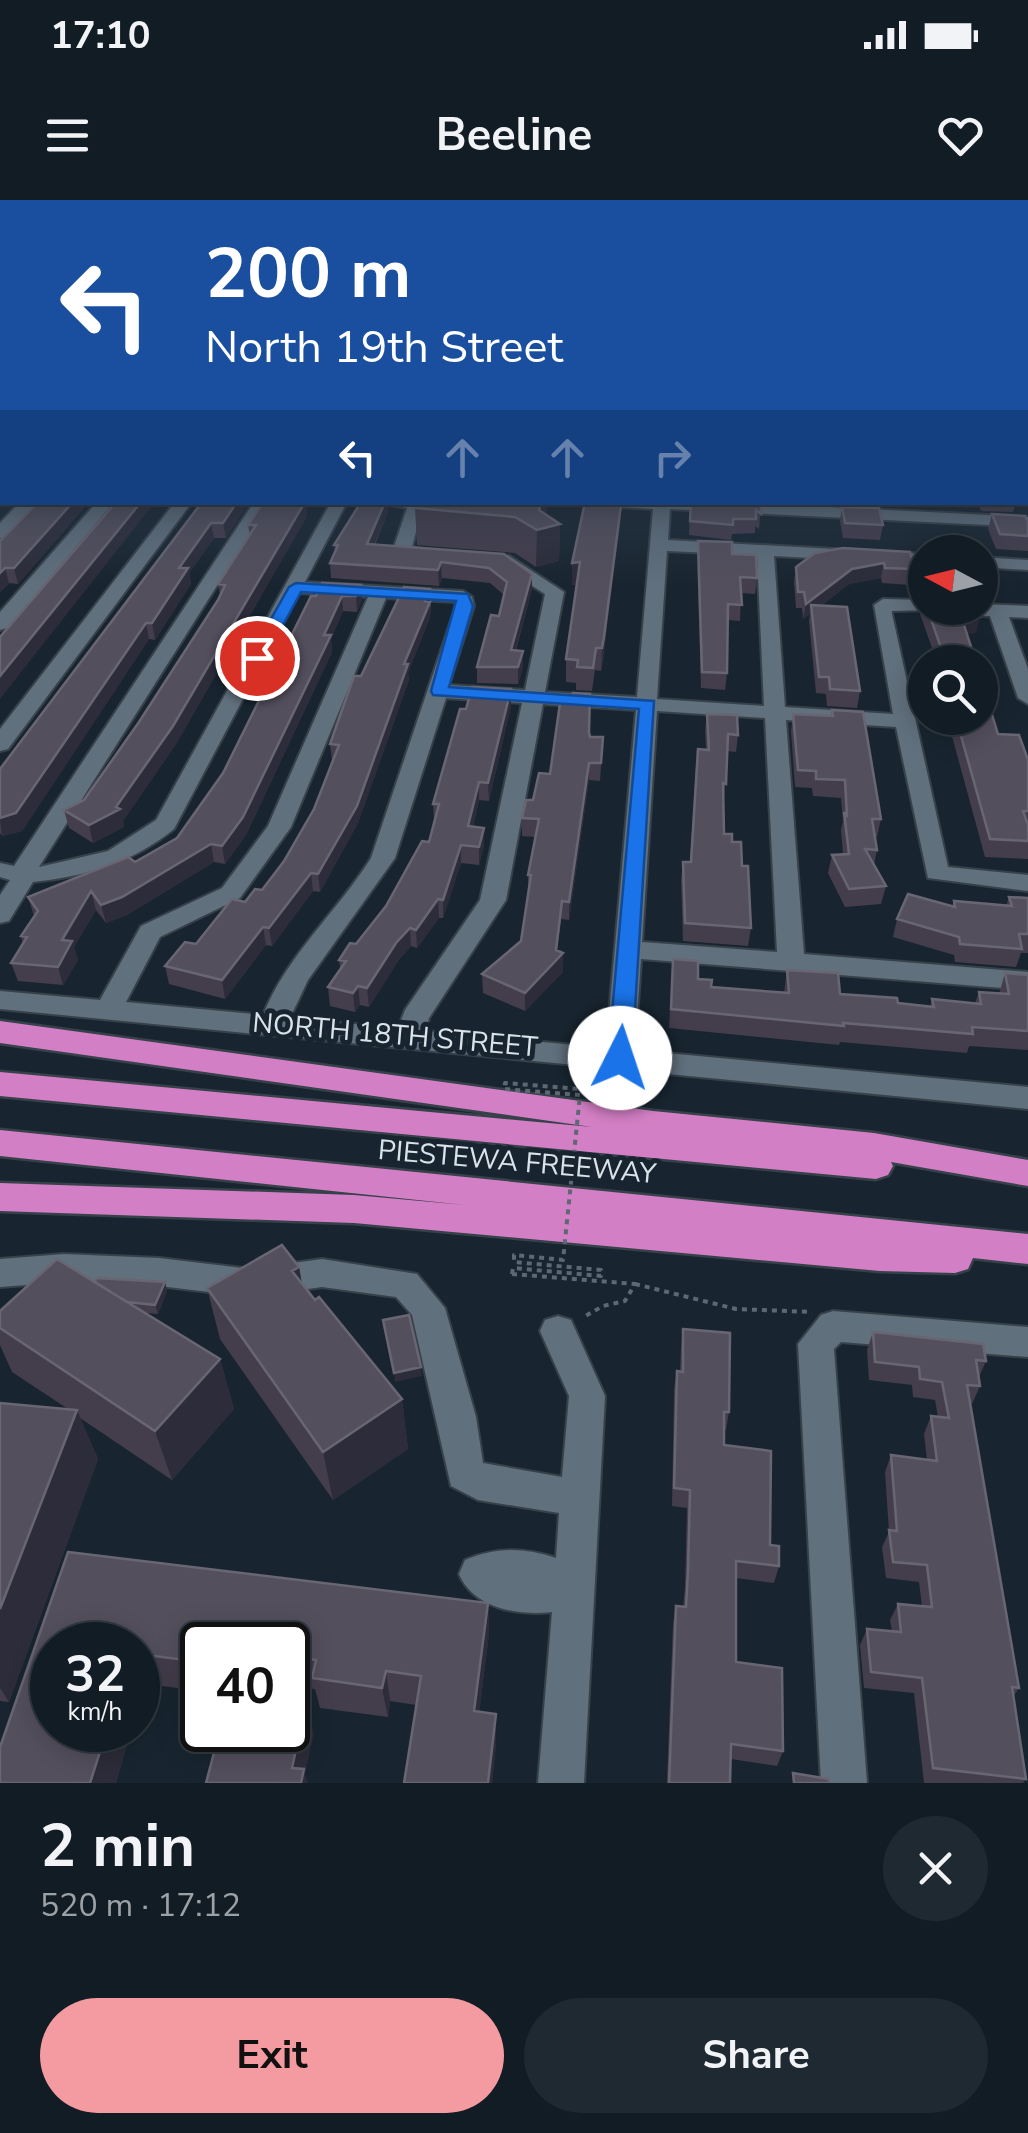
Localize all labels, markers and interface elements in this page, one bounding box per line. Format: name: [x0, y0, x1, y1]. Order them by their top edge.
text: 17:10: [50, 10, 151, 61]
text: Beeline: [436, 105, 592, 166]
icon: menu: [40, 108, 95, 163]
icon: heart: [933, 108, 988, 163]
text: 200 m: [205, 226, 411, 322]
icon: left: [40, 240, 170, 370]
text: North 19th Street: [205, 317, 563, 378]
icon: left: [330, 430, 385, 485]
icon: ahead: [435, 430, 490, 485]
icon: ahead: [540, 430, 595, 485]
icon: right: [645, 430, 700, 485]
north arrow: [908, 535, 998, 625]
map controls: [908, 535, 998, 735]
pin: [215, 616, 300, 701]
icon: arrive: [230, 631, 285, 686]
button: search: [908, 645, 998, 735]
street label: NORTH 18TH STREET: [251, 1004, 539, 1066]
position arrow: [568, 1006, 672, 1110]
street label: PIESTEWA FREEWAY: [376, 1131, 659, 1193]
speed limit sign: 40: [180, 1622, 310, 1752]
text: 32: [65, 1640, 125, 1709]
text: km/h: [67, 1695, 123, 1729]
text: 2 min: [40, 1805, 195, 1887]
button: close: [883, 1816, 988, 1921]
text: 520 m · 17:12: [40, 1884, 241, 1927]
button: Exit: [40, 1998, 504, 2113]
button: Share: [524, 1998, 988, 2113]

